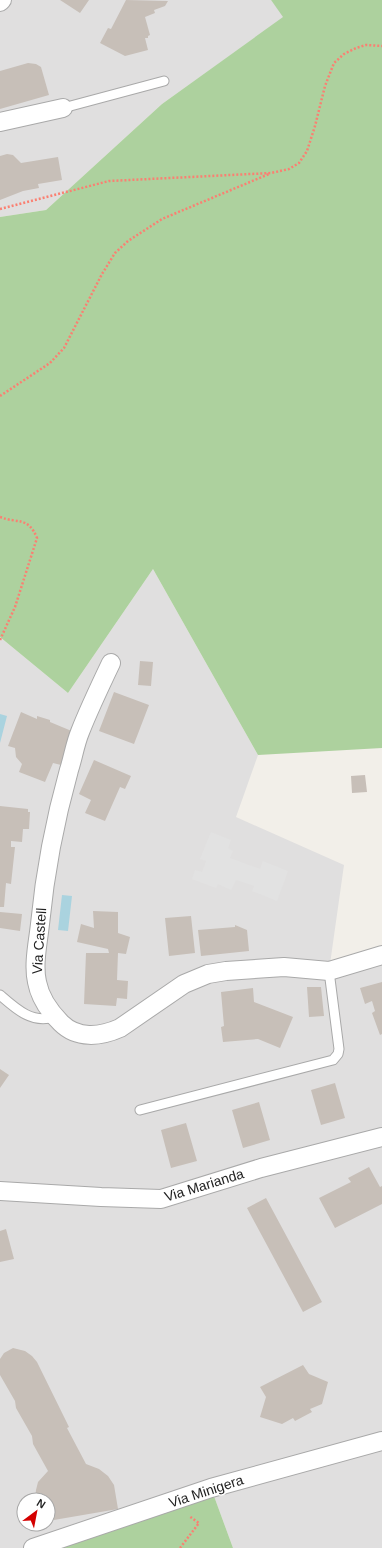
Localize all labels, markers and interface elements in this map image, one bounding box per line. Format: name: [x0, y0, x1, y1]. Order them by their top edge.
street label: Via Castell: [29, 907, 49, 975]
street label: Via Marianda: [162, 1165, 246, 1205]
street label: Via Minigera: [167, 1471, 246, 1511]
north arrow: [16, 1492, 56, 1532]
text: N: [35, 1496, 48, 1511]

